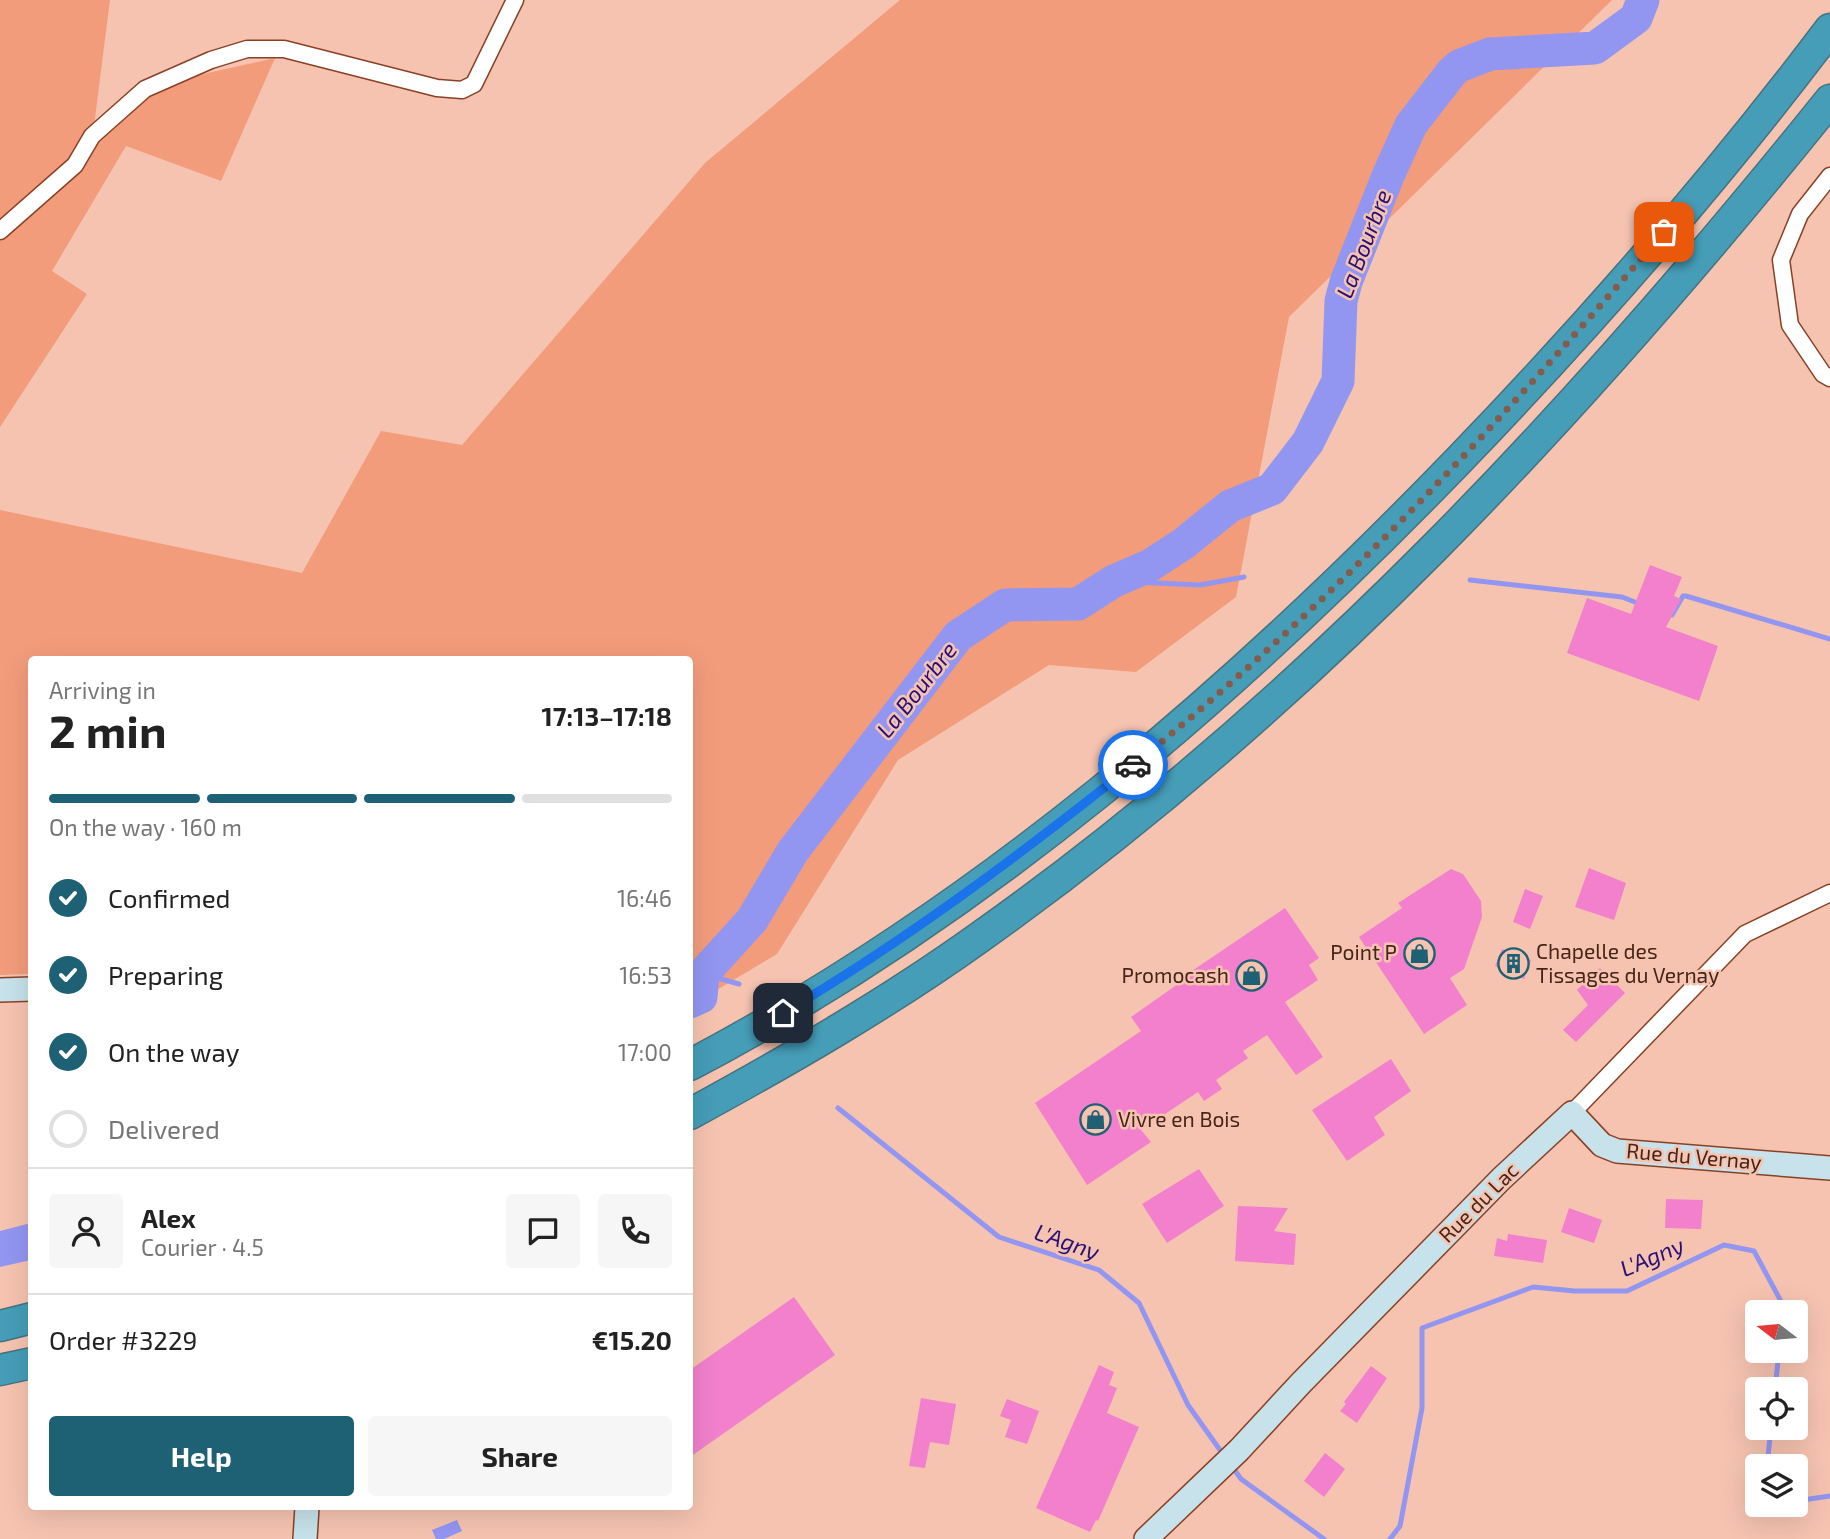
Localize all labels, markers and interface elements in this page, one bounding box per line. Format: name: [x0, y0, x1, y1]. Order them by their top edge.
water label: La Bourbre: [1330, 185, 1397, 302]
pin: [1634, 202, 1694, 262]
icon: bag: [1645, 213, 1683, 251]
water label: La Bourbre: [870, 636, 962, 743]
text: Arriving in: [49, 676, 156, 704]
text: 17:13–17:18: [542, 700, 672, 731]
text: 2 min: [49, 702, 167, 757]
courier: [1098, 730, 1168, 800]
icon: car: [1114, 746, 1152, 784]
text: On the way · 160 m: [49, 813, 242, 841]
icon: check: [49, 879, 87, 917]
text: Confirmed: [108, 882, 231, 913]
text: 16:46: [617, 884, 672, 912]
shop icon: Point P: [1403, 936, 1437, 970]
place label: Chapelle des Tissages du Vernay: [1536, 938, 1719, 987]
place label: Point P: [1330, 939, 1397, 964]
building icon: Chapelle des Tissages du Vernay: [1496, 947, 1530, 981]
icon: check: [49, 956, 87, 994]
text: Preparing: [108, 959, 223, 990]
shop icon: Promocash: [1235, 959, 1269, 993]
text: 16:53: [619, 961, 672, 989]
place label: Promocash: [1122, 962, 1229, 987]
pin: [753, 983, 813, 1043]
icon: home: [764, 994, 802, 1032]
icon: check: [49, 1033, 87, 1071]
text: On the way: [108, 1036, 239, 1067]
text: 17:00: [618, 1038, 672, 1066]
shop icon: Vivre en Bois: [1078, 1103, 1112, 1137]
place label: Vivre en Bois: [1118, 1106, 1240, 1131]
text: Delivered: [108, 1113, 220, 1144]
street label: Rue du Vernay: [1625, 1137, 1763, 1174]
street label: Rue du Lac: [1433, 1157, 1523, 1247]
button: person: [49, 1194, 123, 1268]
button: chat: [506, 1194, 580, 1268]
button: phone: [598, 1194, 672, 1268]
text: Alex: [141, 1202, 196, 1233]
water label: L'Agny: [1031, 1217, 1104, 1265]
water label: L'Agny: [1615, 1230, 1688, 1282]
text: Courier · 4.5: [141, 1233, 264, 1261]
north arrow: [1745, 1300, 1808, 1363]
map controls: [1745, 1300, 1808, 1517]
text: Order #3229: [49, 1324, 197, 1355]
text: €15.20: [592, 1324, 672, 1355]
button: locate: [1745, 1377, 1808, 1440]
button: Help: [49, 1416, 354, 1496]
button: Share: [368, 1416, 672, 1496]
button: layers: [1745, 1454, 1808, 1517]

